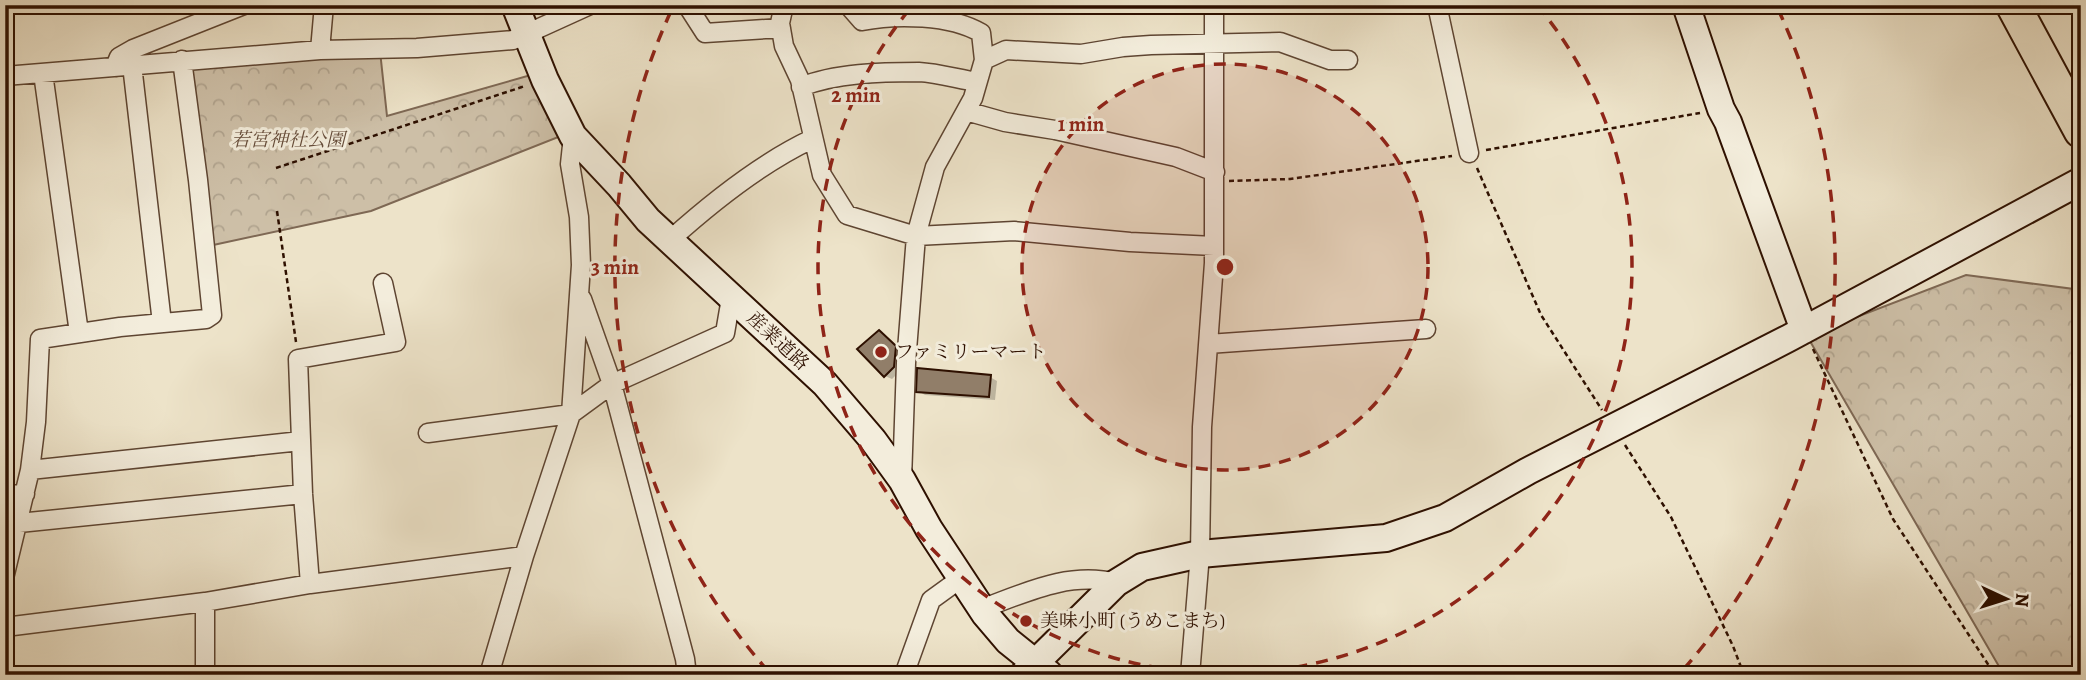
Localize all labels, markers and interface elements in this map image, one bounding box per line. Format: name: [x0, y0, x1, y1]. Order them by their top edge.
text: 2 min: [831, 81, 881, 109]
text: 1 min: [1058, 110, 1105, 138]
park label: 若宮神社公園: [231, 127, 348, 153]
text: 3 min: [591, 253, 639, 281]
centre of rings: [1213, 255, 1237, 279]
street label: 産業道路: [741, 306, 815, 376]
place label: ファミリーマート: [895, 339, 1047, 365]
marker: ファミリーマート: [873, 344, 889, 360]
north arrow: [1970, 564, 2040, 634]
text: N: [2008, 592, 2035, 608]
place label: 美味小町 (うめこまち): [1040, 608, 1225, 634]
marker: 美味小町 (うめこまち): [1018, 613, 1034, 629]

